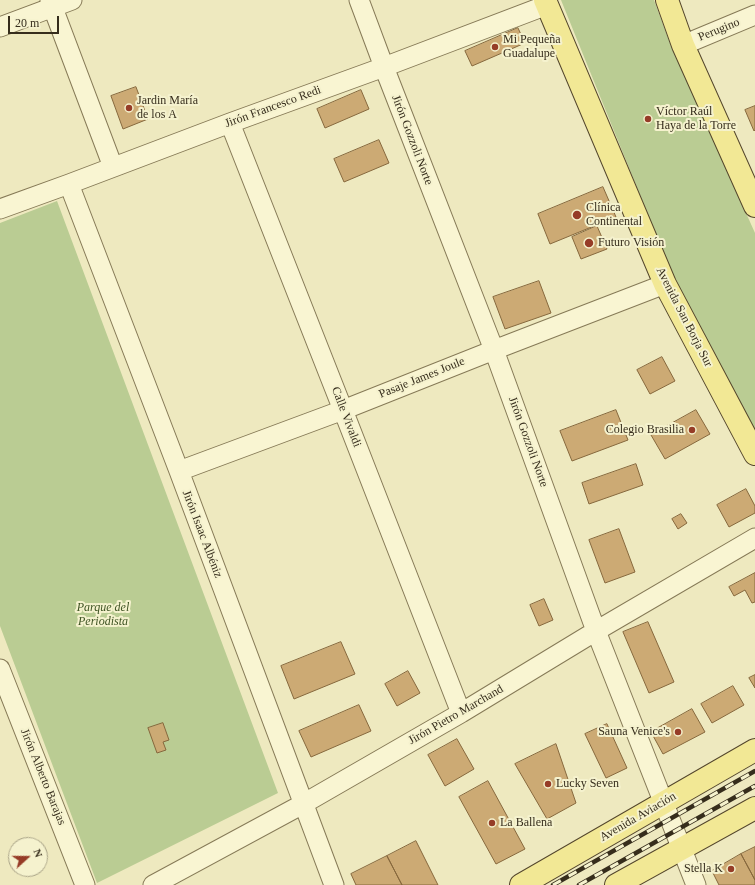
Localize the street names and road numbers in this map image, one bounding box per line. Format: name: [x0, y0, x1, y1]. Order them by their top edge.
street label: Perugino: [696, 15, 742, 45]
street label: Jirón Francesco Redi: [223, 83, 323, 131]
street label: Jirón Gozzoli Norte: [388, 93, 436, 187]
street label: Avenida San Borja Sur: [653, 265, 715, 369]
street label: Pasaje James Joule: [377, 354, 467, 402]
street label: Calle Vivaldi: [328, 385, 364, 449]
street label: Jirón Gozzoli Norte: [505, 395, 551, 489]
street label: Jirón Isaac Albéniz: [179, 488, 225, 580]
street label: Jirón Pietro Marchand: [406, 682, 506, 748]
street label: Jirón Alberto Barajas: [17, 727, 69, 827]
street label: Avenida Aviación: [597, 789, 679, 845]

